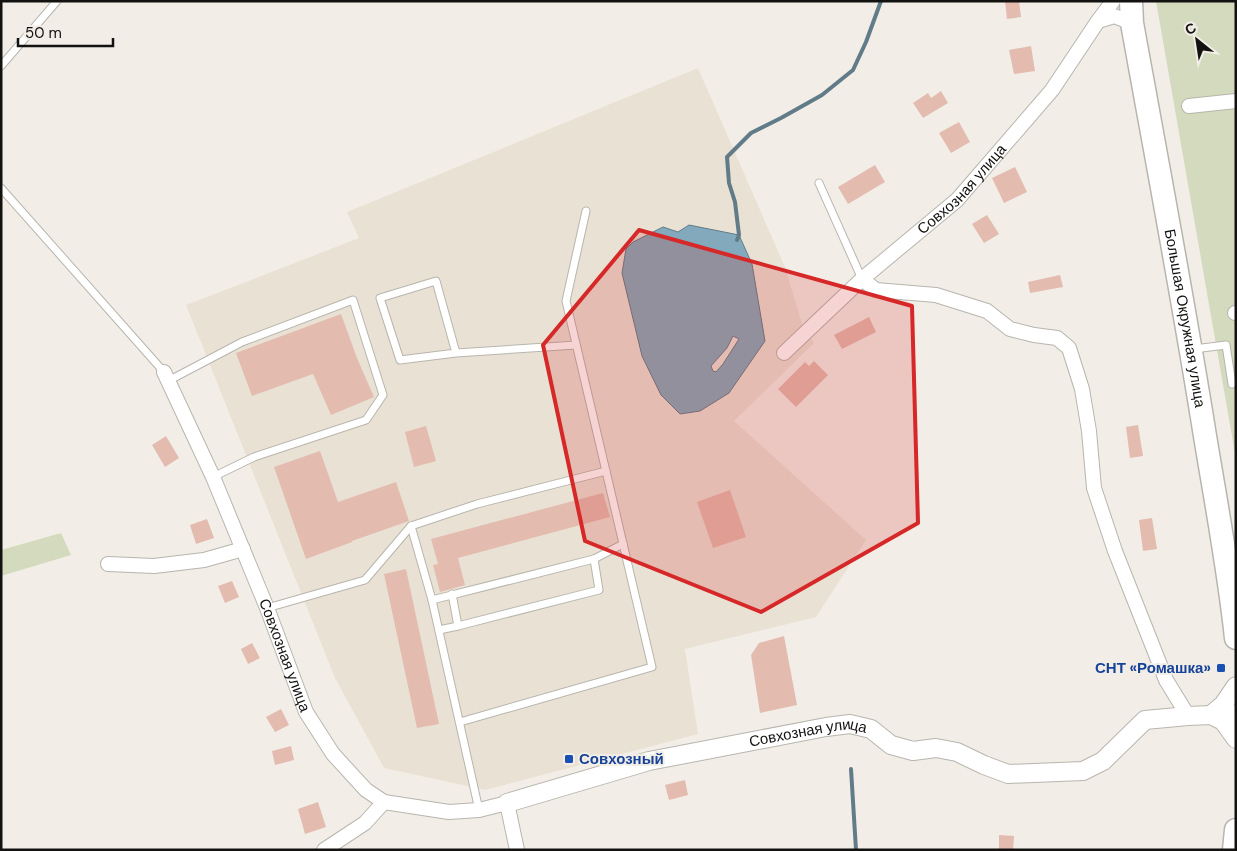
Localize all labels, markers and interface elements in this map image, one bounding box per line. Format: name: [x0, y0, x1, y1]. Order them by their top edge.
scale bar: [18, 15, 112, 47]
north arrow: [1172, 15, 1222, 65]
text: С: [1182, 18, 1199, 39]
text: 50 m: [25, 23, 62, 43]
street label: Совхозная улица: [913, 139, 1011, 239]
street label: Большая Окружная улица: [1160, 227, 1210, 410]
street label: Совхозная улица: [254, 596, 315, 715]
place label: СНТ «Ромашка»: [1095, 658, 1211, 678]
marker: СНТ «Ромашка»: [1215, 662, 1227, 674]
street label: Совхозная улица: [747, 714, 870, 752]
place label: Совхозный: [579, 749, 664, 769]
marker: Совхозный: [563, 753, 575, 765]

